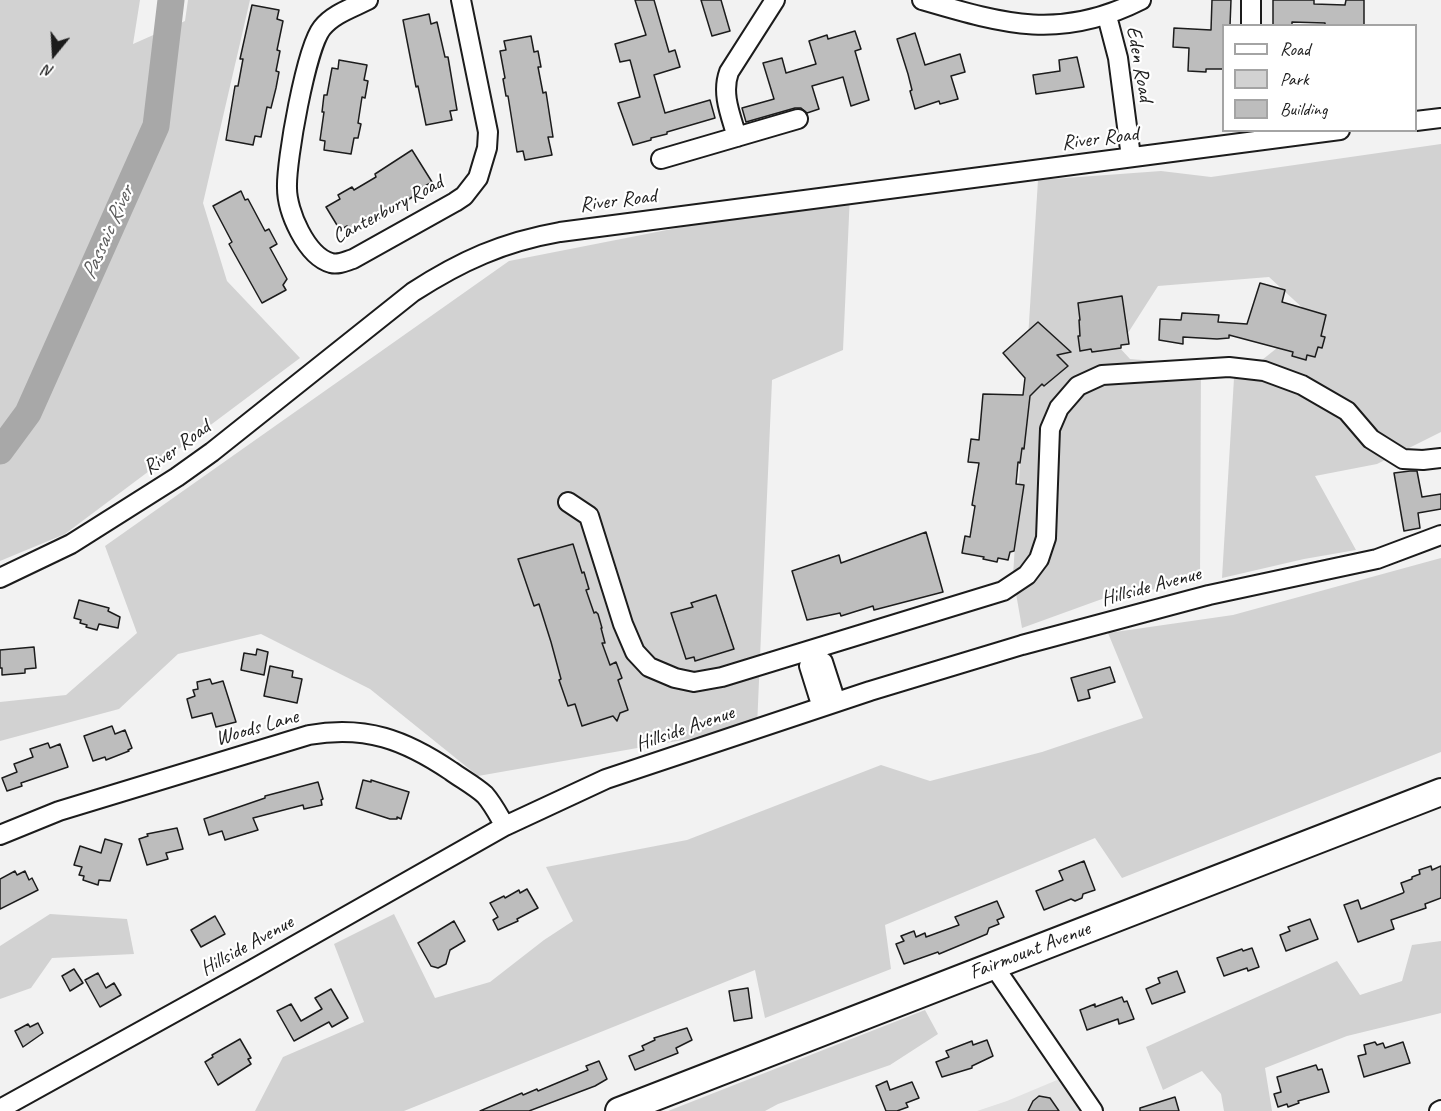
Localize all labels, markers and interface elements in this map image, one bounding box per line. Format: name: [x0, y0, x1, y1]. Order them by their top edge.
north arrow: [24, 24, 84, 84]
street label: Eden Road: [1120, 24, 1158, 104]
legend: [1222, 24, 1417, 132]
text: Road: [1280, 38, 1310, 60]
text: N: [41, 60, 56, 82]
text: Park: [1280, 68, 1309, 90]
text: Building: [1280, 98, 1327, 120]
street label: River Road: [1060, 122, 1140, 156]
street label: Canterbury Road: [328, 170, 448, 250]
water label: Passaic River: [76, 182, 140, 284]
street label: River Road: [578, 184, 658, 218]
street label: River Road: [138, 415, 216, 481]
street label: Hillside Avenue: [1098, 562, 1204, 612]
street label: Hillside Avenue: [632, 700, 738, 758]
street label: Woods Lane: [213, 704, 301, 752]
street label: Hillside Avenue: [196, 910, 298, 982]
street label: Fairmount Avenue: [966, 916, 1094, 986]

